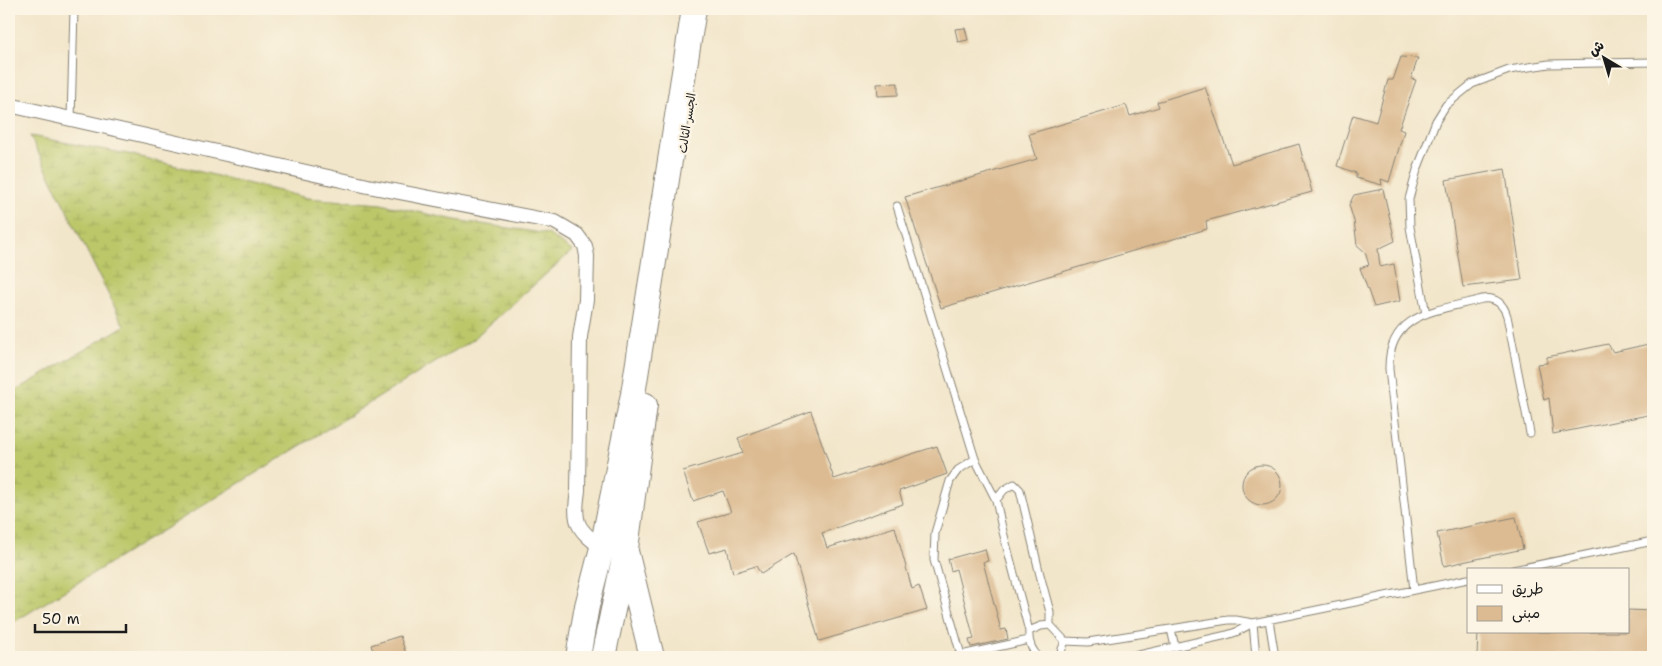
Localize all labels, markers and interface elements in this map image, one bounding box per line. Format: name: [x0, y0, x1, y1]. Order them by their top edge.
north arrow: [1580, 32, 1630, 82]
text: ش: [1584, 36, 1608, 60]
street label: الجسر الثالث: [674, 92, 700, 154]
legend: [1467, 568, 1630, 634]
text: طريق: [1512, 579, 1544, 599]
scale bar: [35, 601, 126, 633]
text: مبنى: [1512, 603, 1540, 623]
text: 50 m: [42, 609, 80, 629]

